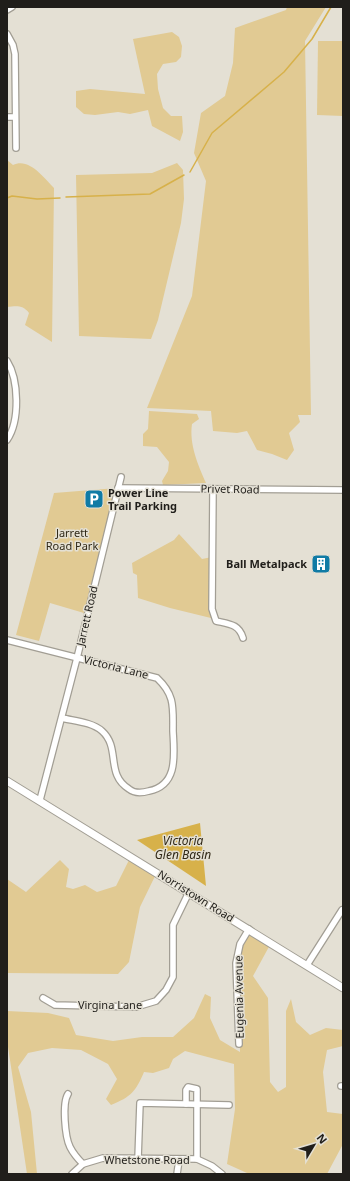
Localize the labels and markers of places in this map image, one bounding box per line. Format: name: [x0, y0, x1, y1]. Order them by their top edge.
place label: Power Line Trail Parking: [108, 485, 177, 513]
parking icon: Power Line Trail Parking: [83, 488, 105, 510]
building icon: Ball Metalpack: [310, 553, 332, 575]
place label: Ball Metalpack: [226, 556, 307, 571]

